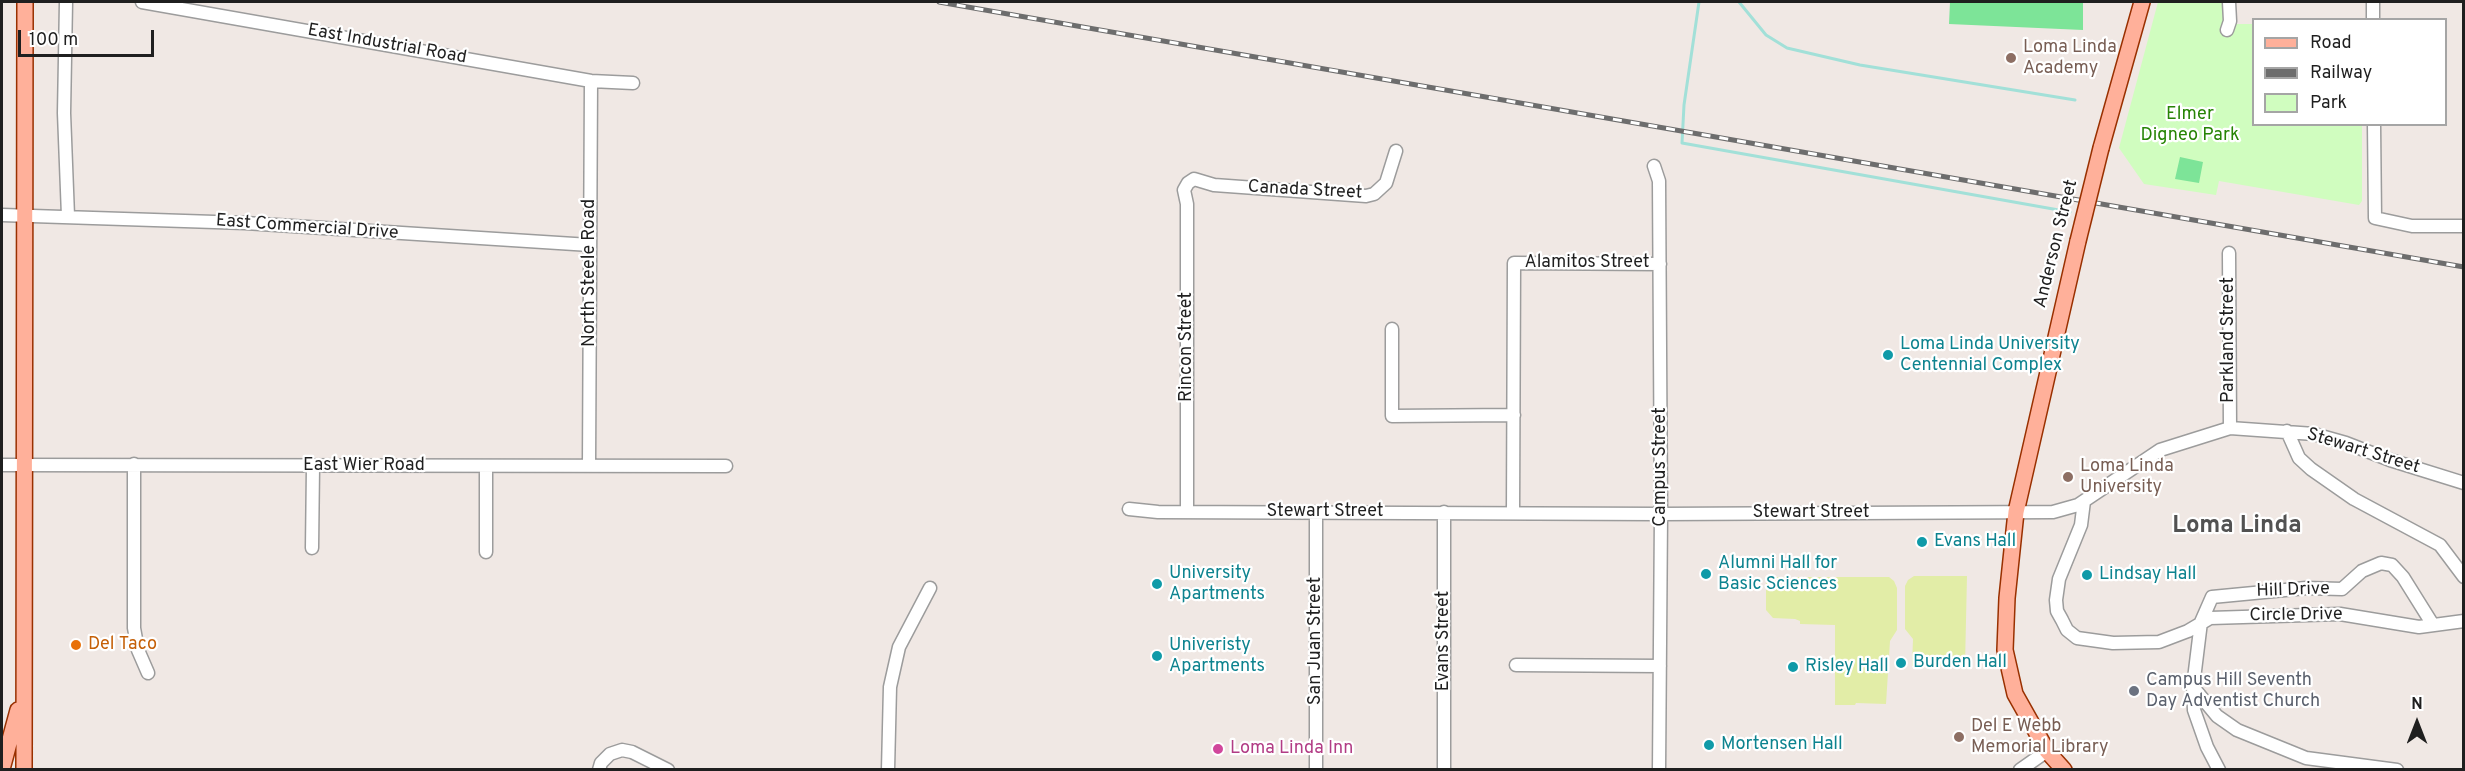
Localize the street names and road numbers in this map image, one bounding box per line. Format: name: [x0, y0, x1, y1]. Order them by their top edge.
street label: East Industrial Road: [306, 20, 468, 70]
street label: Canada Street: [1247, 177, 1363, 205]
street label: Anderson Street: [2031, 178, 2083, 310]
street label: North Steele Road: [579, 199, 601, 347]
street label: East Commercial Drive: [215, 211, 399, 245]
street label: Alamitos Street: [1524, 252, 1650, 274]
street label: Parkland Street: [2218, 277, 2240, 403]
street label: Rincon Street: [1176, 292, 1198, 402]
street label: Campus Street: [1650, 407, 1672, 527]
street label: Stewart Street: [2304, 425, 2422, 479]
street label: East Wier Road: [303, 455, 425, 477]
street label: Stewart Street: [1267, 501, 1383, 523]
street label: Stewart Street: [1753, 502, 1869, 524]
street label: San Juan Street: [1305, 577, 1327, 705]
street label: Hill Drive: [2256, 579, 2330, 603]
street label: Evans Street: [1433, 591, 1455, 691]
street label: Circle Drive: [2249, 604, 2343, 628]

